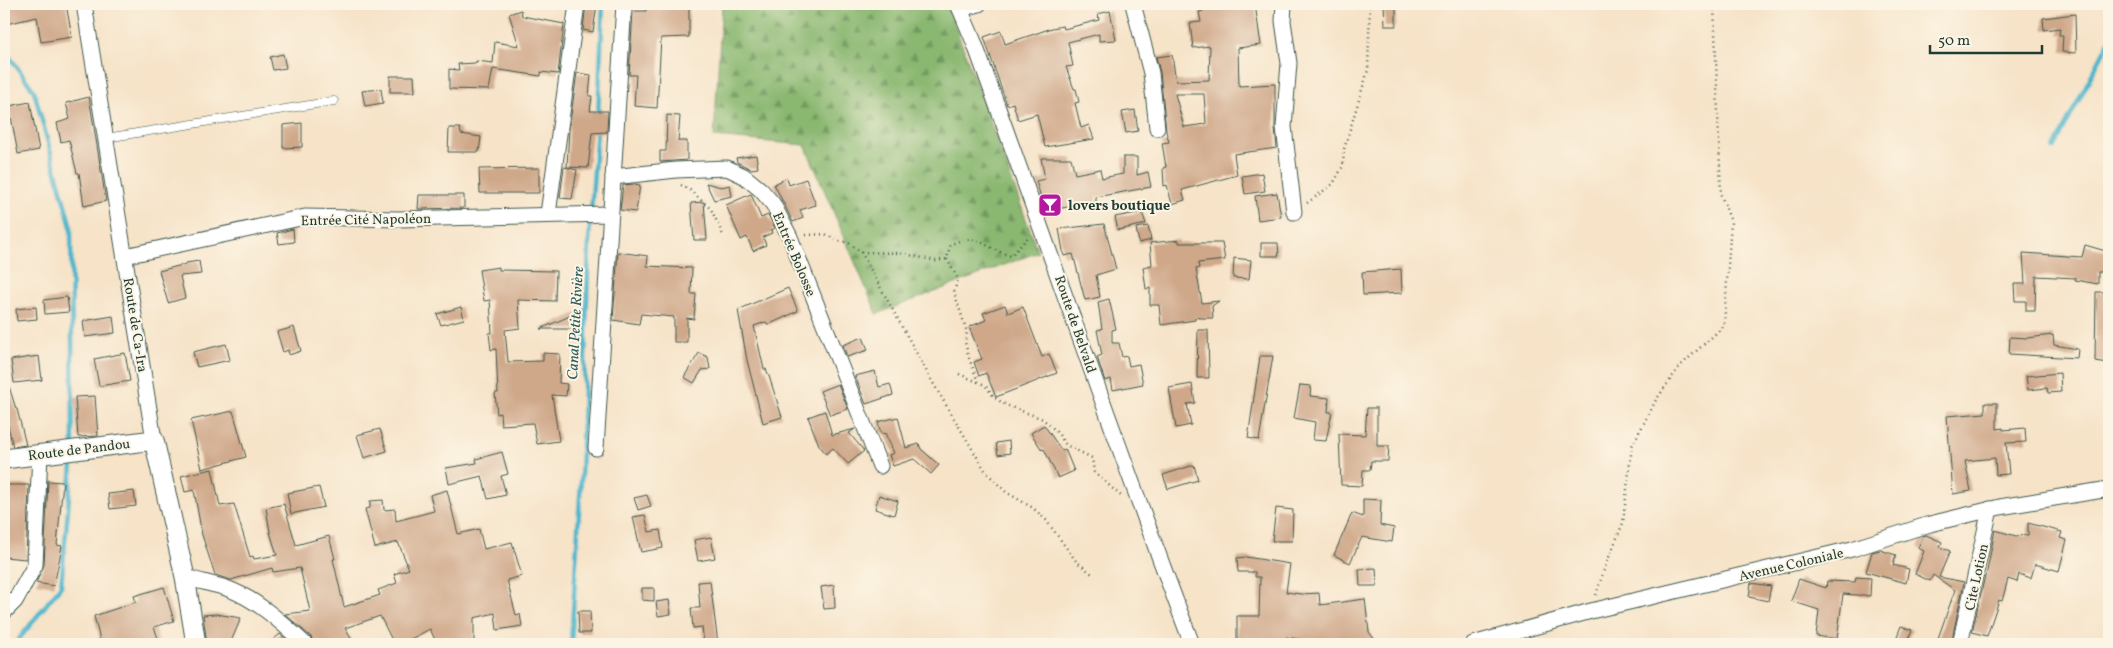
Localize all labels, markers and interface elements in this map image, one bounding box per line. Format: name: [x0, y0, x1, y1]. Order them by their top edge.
scale bar: [1930, 22, 2043, 54]
text: 50 m: [1938, 31, 1970, 52]
bar icon: lovers boutique: [1037, 192, 1063, 218]
place label: lovers boutique: [1068, 197, 1170, 216]
street label: Entrée Bolosse: [767, 209, 820, 300]
street label: Entrée Cité Napoléon: [301, 210, 431, 231]
water label: Canal Petite Rivière: [563, 265, 590, 380]
street label: Route de Belvald: [1049, 273, 1100, 376]
street label: Route de Ca-Ira: [118, 277, 151, 374]
street label: Route de Pandou: [27, 435, 132, 466]
street label: Cite Lotion: [1961, 542, 1994, 612]
street label: Avenue Coloniale: [1737, 544, 1846, 587]

